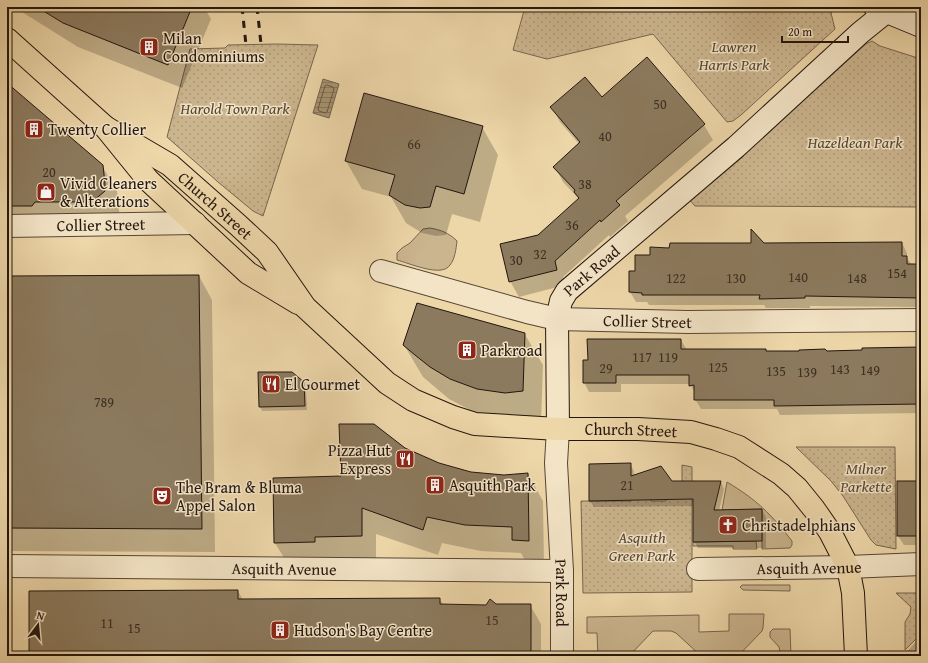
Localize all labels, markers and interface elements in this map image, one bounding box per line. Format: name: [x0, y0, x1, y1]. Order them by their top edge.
scale bar: [782, 18, 848, 44]
text: 20 m: [788, 23, 812, 40]
place label: Milan Condominiums: [163, 26, 265, 68]
park label: Lawren Harris Park: [698, 34, 770, 76]
building icon: Milan Condominiums: [138, 36, 160, 58]
house number: 50: [653, 94, 667, 114]
park label: Harold Town Park: [179, 96, 290, 120]
place label: Twenty Collier: [48, 117, 146, 141]
building icon: Twenty Collier: [23, 118, 45, 140]
house number: 40: [598, 126, 612, 146]
park label: Hazeldean Park: [807, 130, 903, 154]
house number: 66: [407, 134, 421, 154]
house number: 20: [42, 162, 56, 182]
street label: Church Street: [173, 166, 258, 245]
place label: Vivid Cleaners & Alterations: [60, 171, 157, 213]
house number: 38: [578, 174, 592, 194]
shop icon: Vivid Cleaners & Alterations: [35, 181, 57, 203]
street label: Collier Street: [57, 212, 146, 237]
house number: 36: [565, 215, 579, 235]
street label: Park Road: [558, 239, 625, 301]
house number: 32: [533, 244, 547, 264]
house number: 30: [509, 250, 523, 270]
house number: 154: [887, 263, 907, 283]
house number: 140: [788, 267, 808, 287]
house number: 122: [666, 268, 686, 288]
house number: 130: [726, 268, 746, 288]
house number: 148: [847, 268, 867, 288]
street label: Collier Street: [603, 308, 692, 334]
place label: Parkroad: [481, 338, 543, 362]
building icon: Parkroad: [456, 339, 478, 361]
house number: 117: [632, 347, 652, 367]
house number: 119: [658, 347, 678, 367]
house number: 125: [708, 357, 728, 377]
house number: 29: [599, 358, 613, 378]
house number: 143: [830, 359, 850, 379]
house number: 149: [860, 360, 880, 380]
house number: 135: [766, 361, 786, 381]
house number: 139: [797, 362, 817, 382]
place label: El Gourmet: [285, 372, 361, 396]
restaurant icon: El Gourmet: [260, 373, 282, 395]
house number: 789: [94, 392, 114, 412]
street label: Church Street: [585, 417, 678, 443]
place label: Pizza Hut Express: [328, 438, 391, 480]
restaurant icon: Pizza Hut Express: [394, 448, 416, 470]
park label: Milner Parkette: [839, 456, 892, 498]
place label: Asquith Park: [449, 473, 537, 497]
building icon: Asquith Park: [424, 474, 446, 496]
place label: The Bram & Bluma Appel Salon: [176, 475, 302, 517]
house number: 21: [620, 475, 634, 495]
theatre icon: The Bram & Bluma Appel Salon: [151, 485, 173, 507]
place label: Christadelphians: [742, 513, 856, 537]
church icon: Christadelphians: [717, 514, 739, 536]
park label: Asquith Green Park: [609, 525, 676, 567]
street label: Asquith Avenue: [756, 554, 862, 580]
street label: Asquith Avenue: [231, 556, 337, 581]
street label: Park Road: [549, 558, 574, 627]
north arrow: [18, 605, 58, 645]
text: N: [35, 607, 47, 624]
house number: 15: [485, 610, 499, 630]
house number: 11: [100, 613, 114, 633]
house number: 15: [127, 618, 141, 638]
place label: Hudson's Bay Centre: [294, 618, 432, 642]
building icon: Hudson's Bay Centre: [269, 619, 291, 641]

